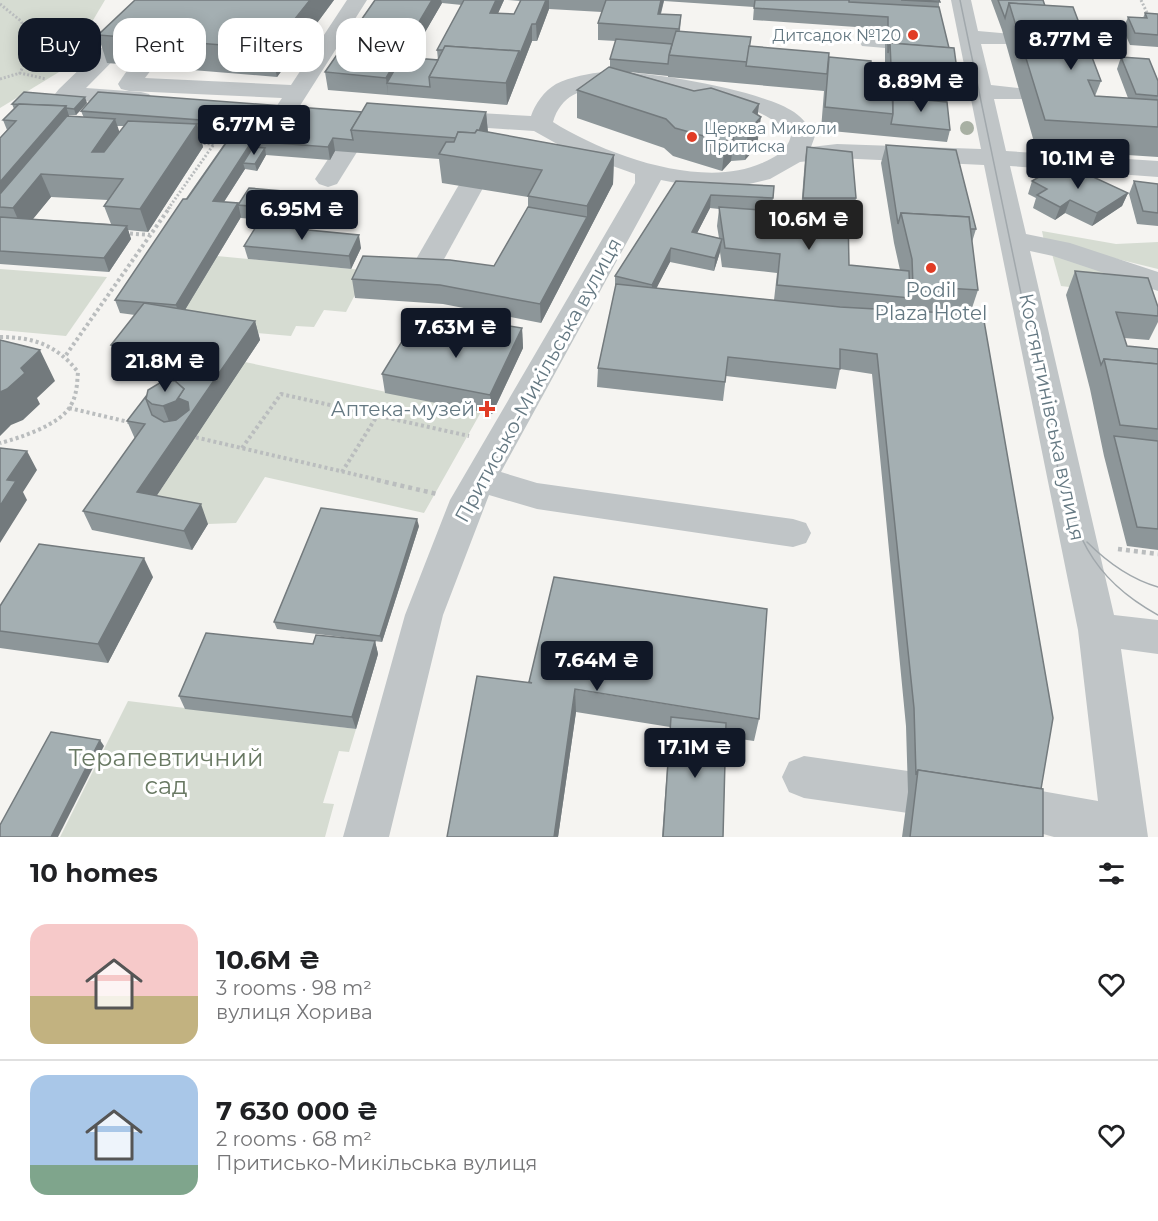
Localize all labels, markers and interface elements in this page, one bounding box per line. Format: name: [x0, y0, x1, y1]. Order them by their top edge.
chip: Buy: [18, 18, 101, 72]
chip: Rent: [113, 18, 206, 72]
chip: Filters: [218, 18, 324, 72]
chip: New: [336, 18, 426, 72]
pin: 8.77M ₴: [1016, 20, 1126, 71]
place label: Дитсадок №120: [773, 26, 901, 45]
text: 8.77M ₴: [1029, 27, 1113, 51]
marker: Дитсадок №120: [906, 28, 920, 42]
pin: 8.89M ₴: [866, 62, 976, 113]
text: 8.89M ₴: [878, 69, 964, 93]
pin: 6.77M ₴: [199, 105, 309, 156]
text: 6.77M ₴: [212, 112, 296, 136]
place label: Церква Миколи Притиска: [704, 119, 837, 156]
marker: Церква Миколи Притиска: [685, 130, 699, 144]
pin: 10.1M ₴: [1023, 139, 1133, 190]
text: 10.1M ₴: [1040, 146, 1116, 170]
pin: 6.95M ₴: [247, 190, 357, 241]
text: 6.95M ₴: [260, 197, 344, 221]
pin: 10.6M ₴: [754, 200, 864, 251]
text: 10.6M ₴: [769, 207, 849, 231]
street label: Притисько-Микільська вулиця: [450, 234, 626, 526]
marker: Podil Plaza Hotel: [924, 261, 938, 275]
place label: Podil Plaza Hotel: [875, 278, 987, 325]
street label: Костянтинівська вулиця: [1014, 291, 1090, 543]
pin: 7.63M ₴: [401, 308, 511, 359]
text: 7.63M ₴: [415, 315, 497, 339]
pin: 21.8M ₴: [110, 342, 220, 393]
text: 21.8M ₴: [125, 349, 205, 373]
place label: Аптека-музей: [331, 397, 475, 421]
marker: Аптека-музей: [480, 402, 494, 416]
pin: 7.64M ₴: [542, 641, 652, 692]
text: 7.64M ₴: [555, 648, 639, 672]
pin: 17.1M ₴: [640, 728, 750, 779]
text: 17.1M ₴: [658, 735, 732, 759]
park label: Терапевтичний сад: [68, 743, 264, 800]
text: 10 homes: [30, 857, 158, 889]
icon: filters: [1095, 857, 1128, 890]
text: 10.6M ₴: [216, 944, 320, 976]
icon: home: [78, 948, 150, 1020]
icon: heart: [1095, 968, 1128, 1001]
text: 3 rooms · 98 m²: [216, 976, 372, 1000]
text: вулиця Хорива: [216, 1000, 373, 1024]
text: 7 630 000 ₴: [216, 1095, 378, 1127]
icon: home: [78, 1099, 150, 1171]
icon: heart: [1095, 1119, 1128, 1152]
text: 2 rooms · 68 m²: [216, 1127, 372, 1151]
text: Притисько-Микільська вулиця: [216, 1151, 537, 1175]

